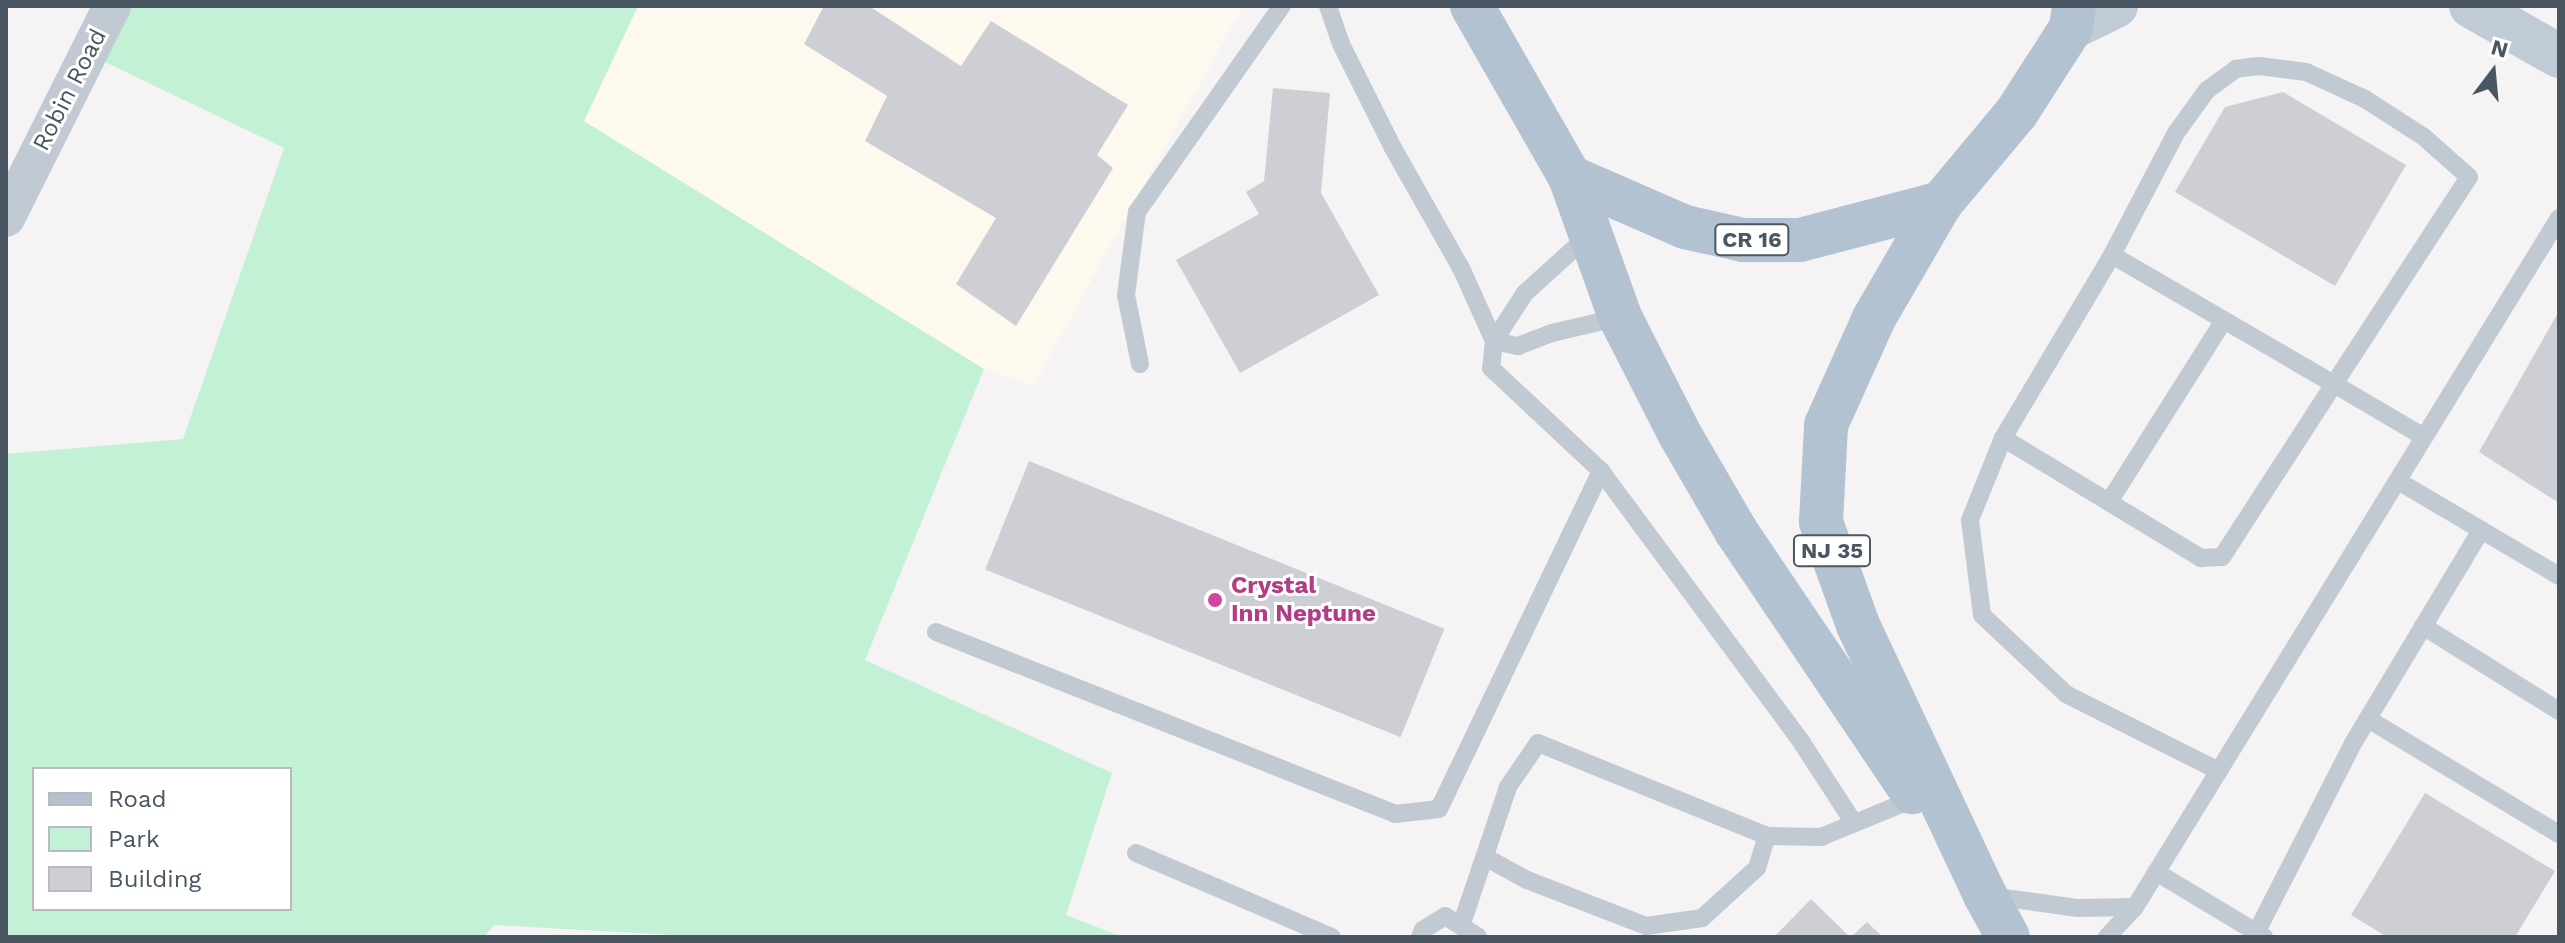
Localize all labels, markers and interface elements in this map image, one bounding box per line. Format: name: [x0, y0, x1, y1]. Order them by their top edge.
street label: Robin Road: [27, 24, 113, 156]
north arrow: [2453, 32, 2533, 112]
text: N: [2488, 34, 2511, 63]
road number: CR 16: [1714, 222, 1790, 258]
road number: NJ 35: [1792, 533, 1872, 569]
place label: Crystal Inn Neptune: [1231, 572, 1376, 628]
marker: Crystal Inn Neptune: [1206, 591, 1224, 609]
legend: [32, 767, 292, 911]
text: Road: [108, 785, 167, 813]
text: Park: [108, 825, 160, 853]
text: Building: [108, 865, 201, 893]

